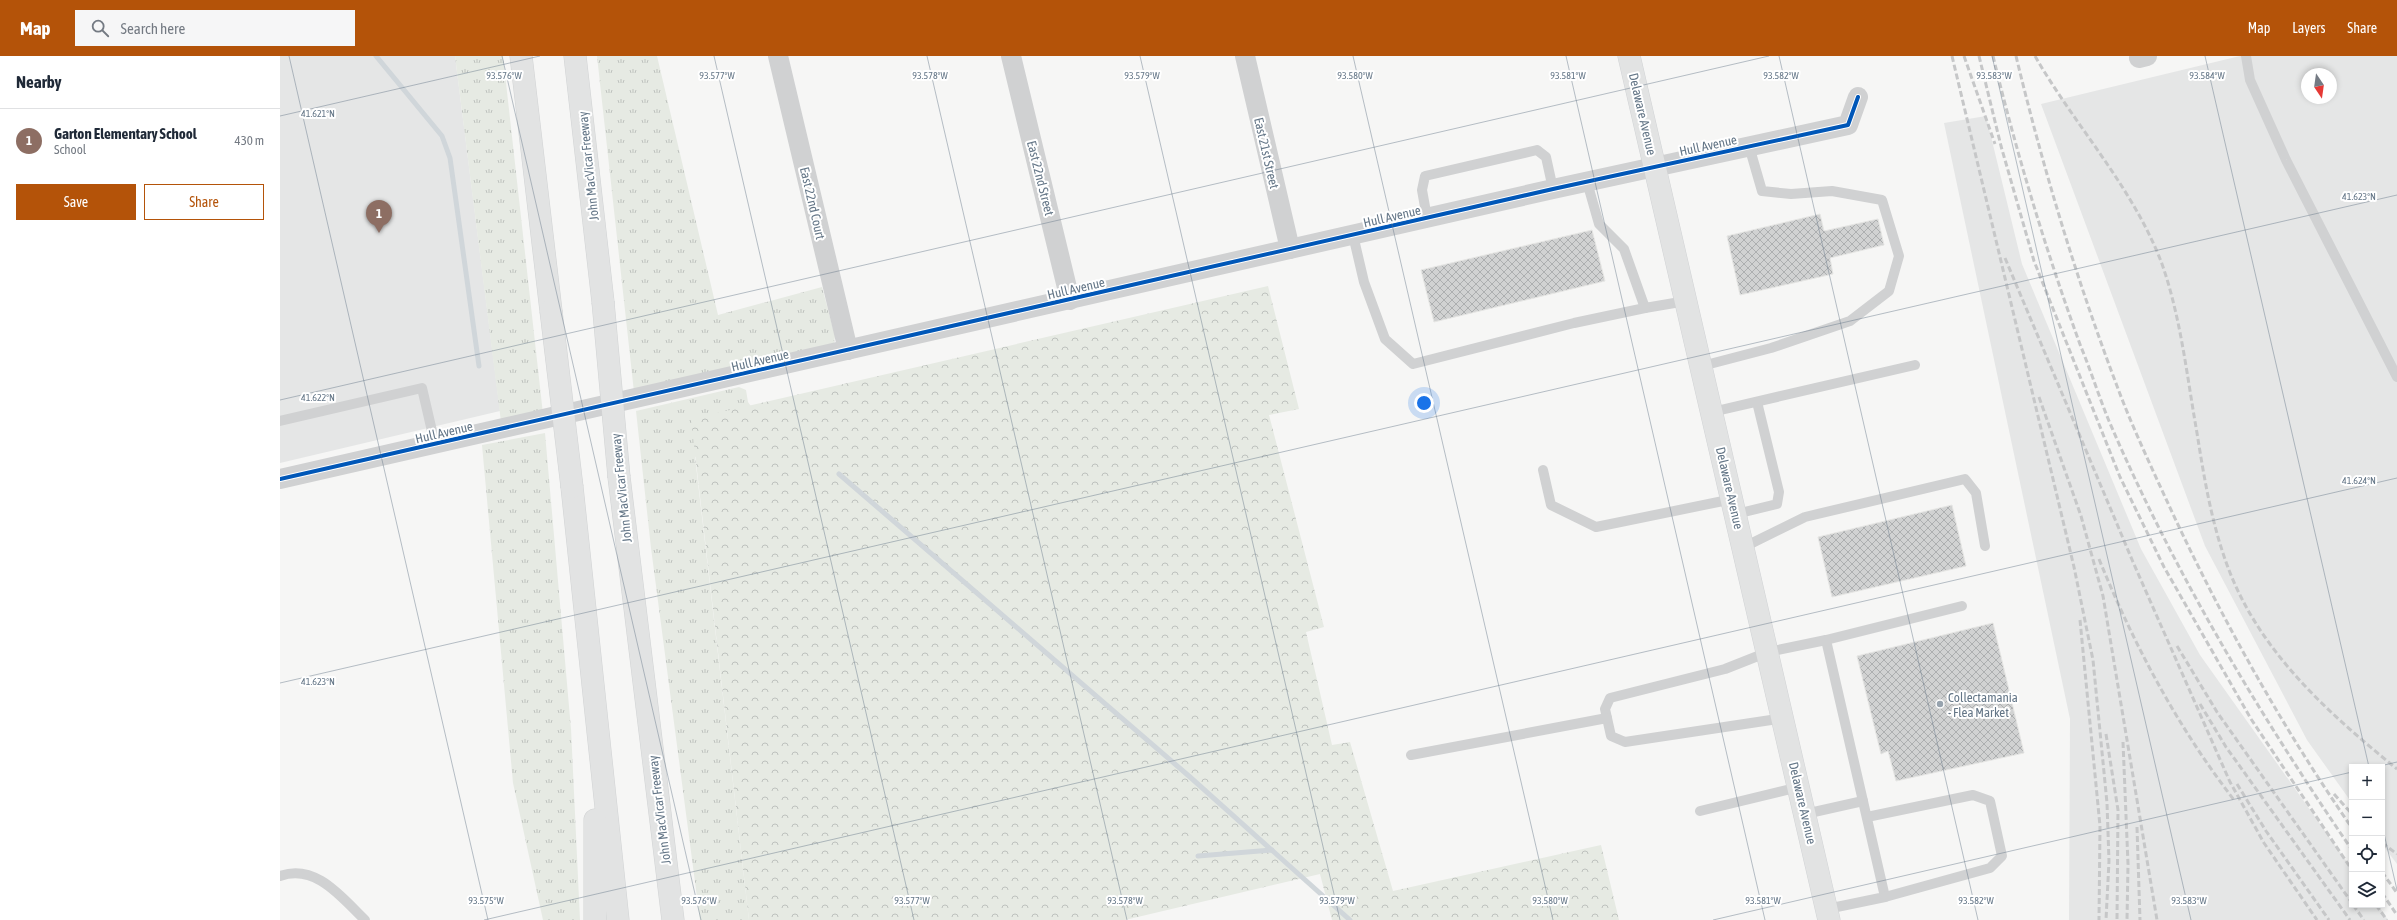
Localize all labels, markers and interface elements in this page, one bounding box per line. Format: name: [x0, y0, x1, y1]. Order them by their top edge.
search box: [75, 10, 355, 46]
text: Map: [20, 17, 51, 39]
icon: search: [89, 17, 111, 39]
text: Search here: [121, 20, 185, 37]
text: Map: [2248, 20, 2270, 36]
text: Layers: [2292, 20, 2325, 36]
text: Share: [2347, 20, 2377, 36]
north arrow: [2301, 68, 2337, 104]
text: 93.576°W: [486, 70, 522, 81]
text: 93.577°W: [699, 70, 735, 81]
text: 93.578°W: [912, 70, 948, 81]
text: 93.579°W: [1124, 70, 1160, 81]
text: 93.580°W: [1337, 70, 1373, 81]
text: 93.581°W: [1550, 70, 1586, 81]
text: 93.582°W: [1763, 70, 1799, 81]
text: 93.583°W: [1976, 70, 2012, 81]
text: 93.584°W: [2189, 70, 2225, 81]
text: Nearby: [16, 72, 62, 92]
street label: Delaware Avenue: [1626, 72, 1659, 157]
text: 41.621°N: [301, 108, 335, 119]
street label: John MacVicar Freeway: [575, 110, 602, 221]
street label: East 21st Street: [1251, 116, 1282, 190]
text: Garton Elementary School: [54, 125, 197, 142]
street label: Hull Avenue: [1678, 132, 1738, 159]
text: 1: [26, 133, 32, 148]
text: 430 m: [235, 133, 264, 148]
street label: East 22nd Street: [1024, 139, 1057, 217]
text: School: [54, 142, 86, 157]
street label: East 22nd Court: [797, 165, 828, 241]
button: Save: [16, 184, 136, 220]
button: Share: [144, 184, 264, 220]
text: 41.623°N: [2342, 191, 2376, 202]
pin: 1: [366, 200, 392, 233]
street label: Hull Avenue: [1362, 203, 1422, 230]
street label: Hull Avenue: [1046, 275, 1106, 302]
street label: Hull Avenue: [730, 347, 790, 374]
text: 41.622°N: [301, 392, 335, 403]
your location: [1414, 393, 1434, 413]
street label: Hull Avenue: [414, 419, 474, 446]
street label: John MacVicar Freeway: [608, 432, 635, 543]
street label: Delaware Avenue: [1713, 446, 1746, 531]
text: 41.624°N: [2342, 475, 2376, 486]
text: 41.623°N: [301, 676, 335, 687]
place label: Collectamania - Flea Market: [1948, 690, 2018, 720]
marker: Collectamania - Flea Market: [1935, 699, 1945, 709]
street label: John MacVicar Freeway: [645, 754, 674, 865]
street label: Delaware Avenue: [1786, 761, 1819, 846]
map controls: [2349, 764, 2385, 908]
button: +: [2349, 764, 2385, 800]
button: −: [2349, 800, 2385, 836]
button: locate: [2349, 836, 2385, 872]
button: layers: [2349, 872, 2385, 908]
text: 93.575°W: [468, 895, 504, 906]
text: 93.576°W: [681, 895, 717, 906]
text: 93.577°W: [894, 895, 930, 906]
text: 93.578°W: [1107, 895, 1143, 906]
text: 93.579°W: [1319, 895, 1355, 906]
text: 93.580°W: [1532, 895, 1568, 906]
text: 93.581°W: [1745, 895, 1781, 906]
text: 93.582°W: [1958, 895, 1994, 906]
text: 93.583°W: [2171, 895, 2207, 906]

